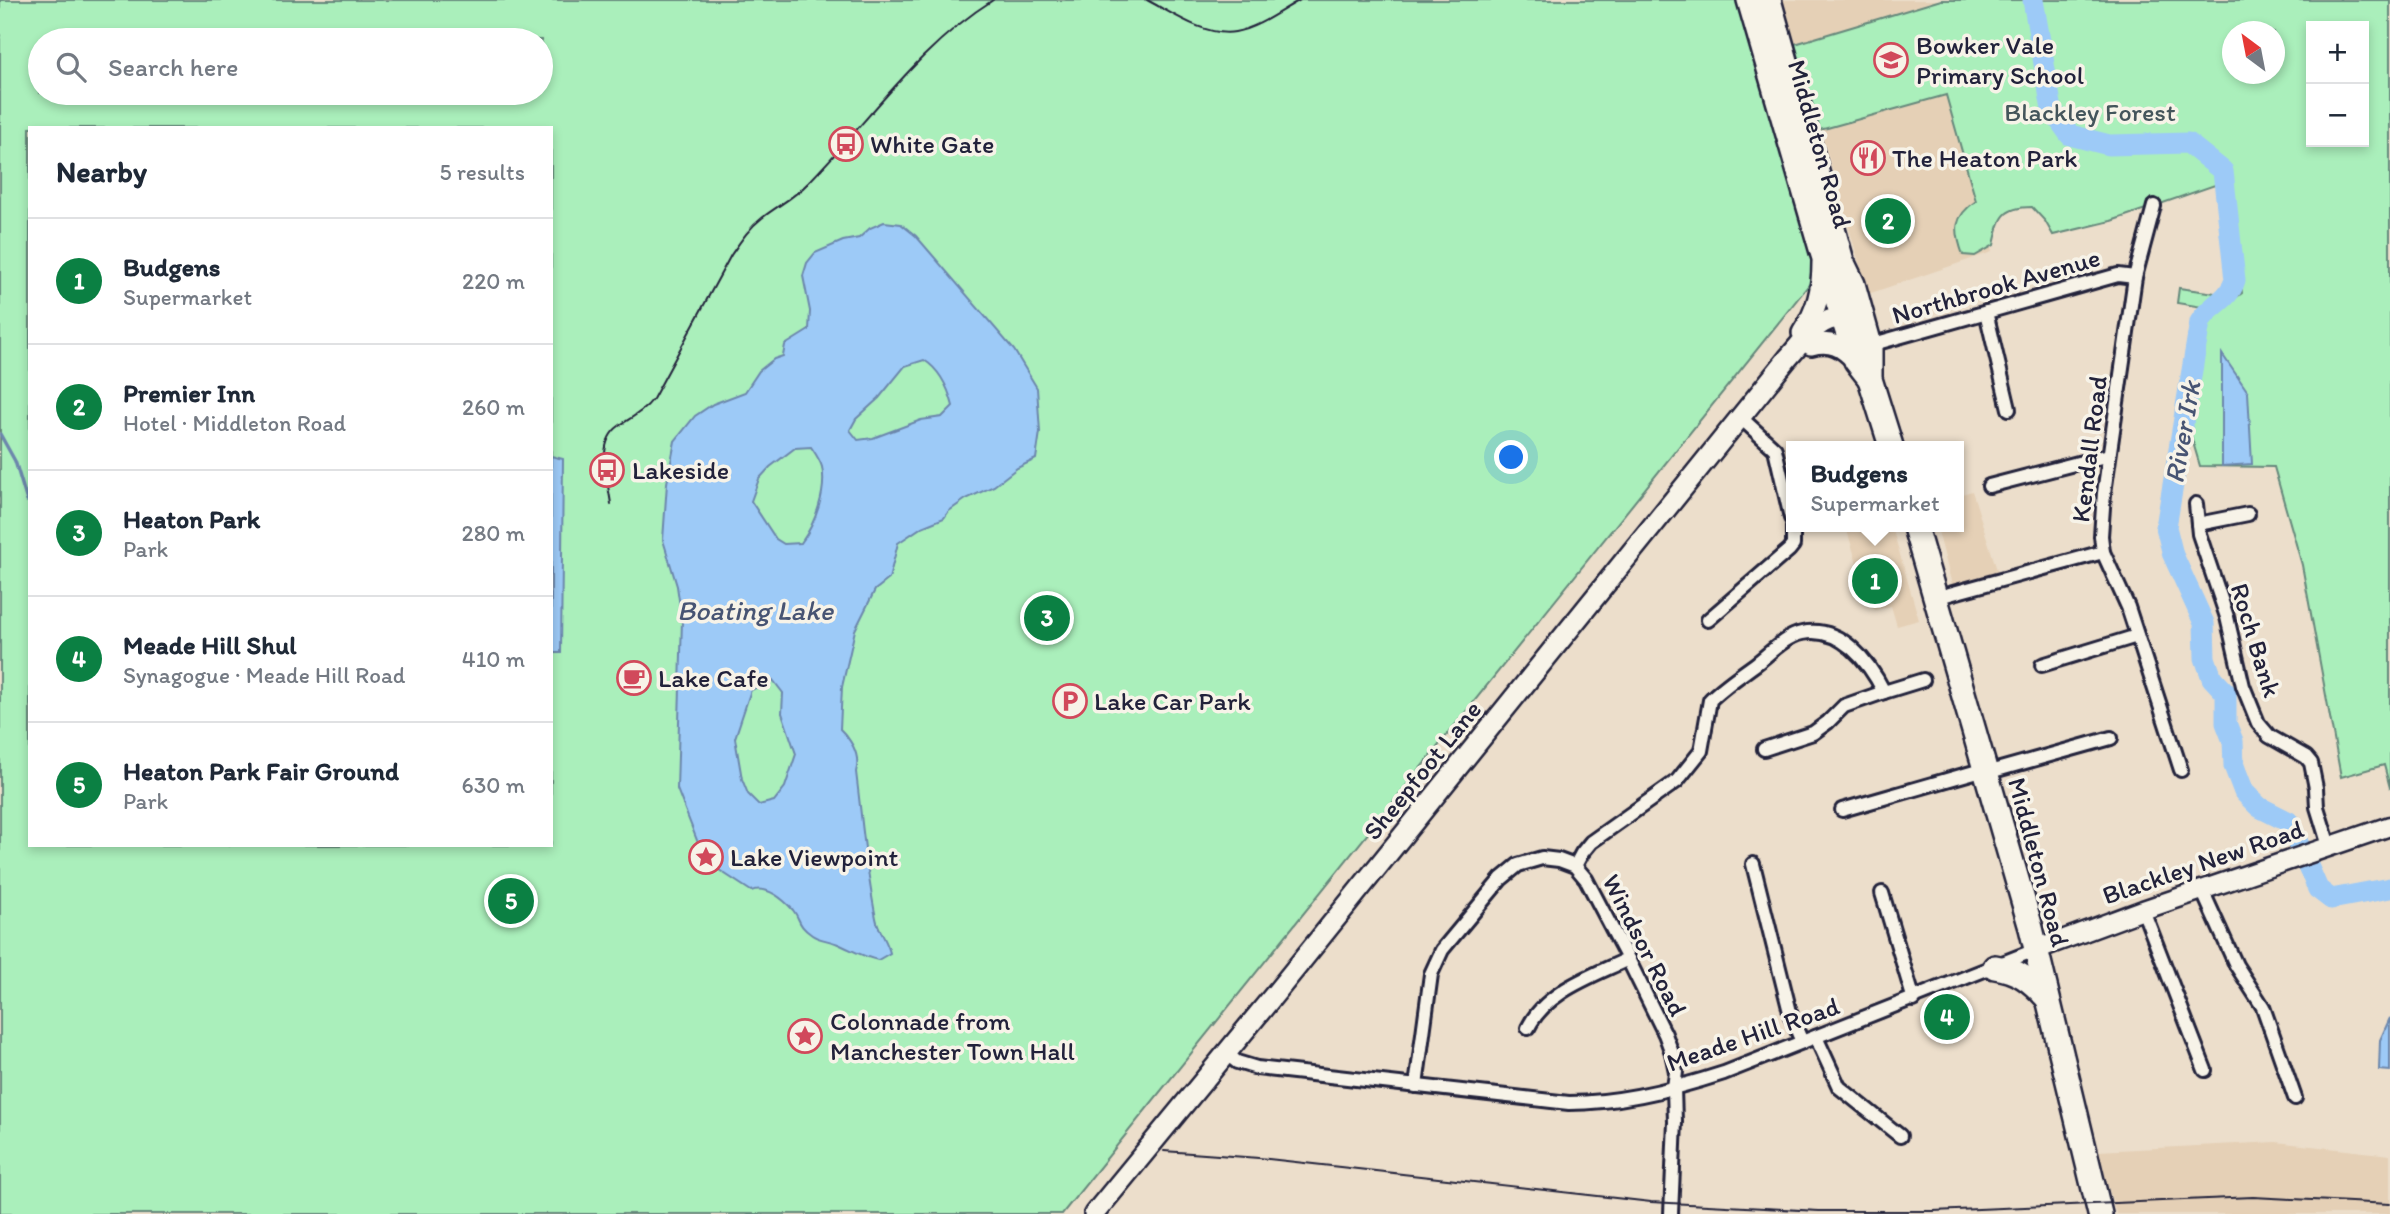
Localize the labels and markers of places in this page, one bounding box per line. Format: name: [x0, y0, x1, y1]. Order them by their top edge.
place label: Bowker Vale Primary School: [1916, 29, 2084, 91]
school or university icon: Bowker Vale Primary School: [1872, 41, 1910, 79]
bus stop icon: White Gate: [827, 125, 865, 163]
place label: White Gate: [870, 128, 994, 160]
restaurant icon: The Heaton Park: [1849, 139, 1887, 177]
place label: The Heaton Park: [1892, 142, 2078, 174]
pin: 2: [1865, 195, 1911, 247]
bus stop icon: Lakeside: [588, 451, 626, 489]
place label: Lakeside: [632, 454, 729, 486]
pin: 1: [1852, 555, 1898, 607]
pin: 3: [1024, 592, 1070, 644]
cafe icon: Lake Cafe: [615, 659, 653, 697]
place label: Lake Cafe: [658, 662, 769, 694]
parking icon: Lake Car Park: [1051, 682, 1089, 720]
place label: Lake Car Park: [1094, 685, 1251, 717]
place icon: Lake Viewpoint: [687, 838, 725, 876]
place label: Lake Viewpoint: [730, 841, 899, 873]
pin: 5: [488, 875, 534, 927]
pin: 4: [1924, 991, 1970, 1043]
place label: Colonnade from Manchester Town Hall: [830, 1005, 1075, 1067]
place icon: Colonnade from Manchester Town Hall: [786, 1017, 824, 1055]

